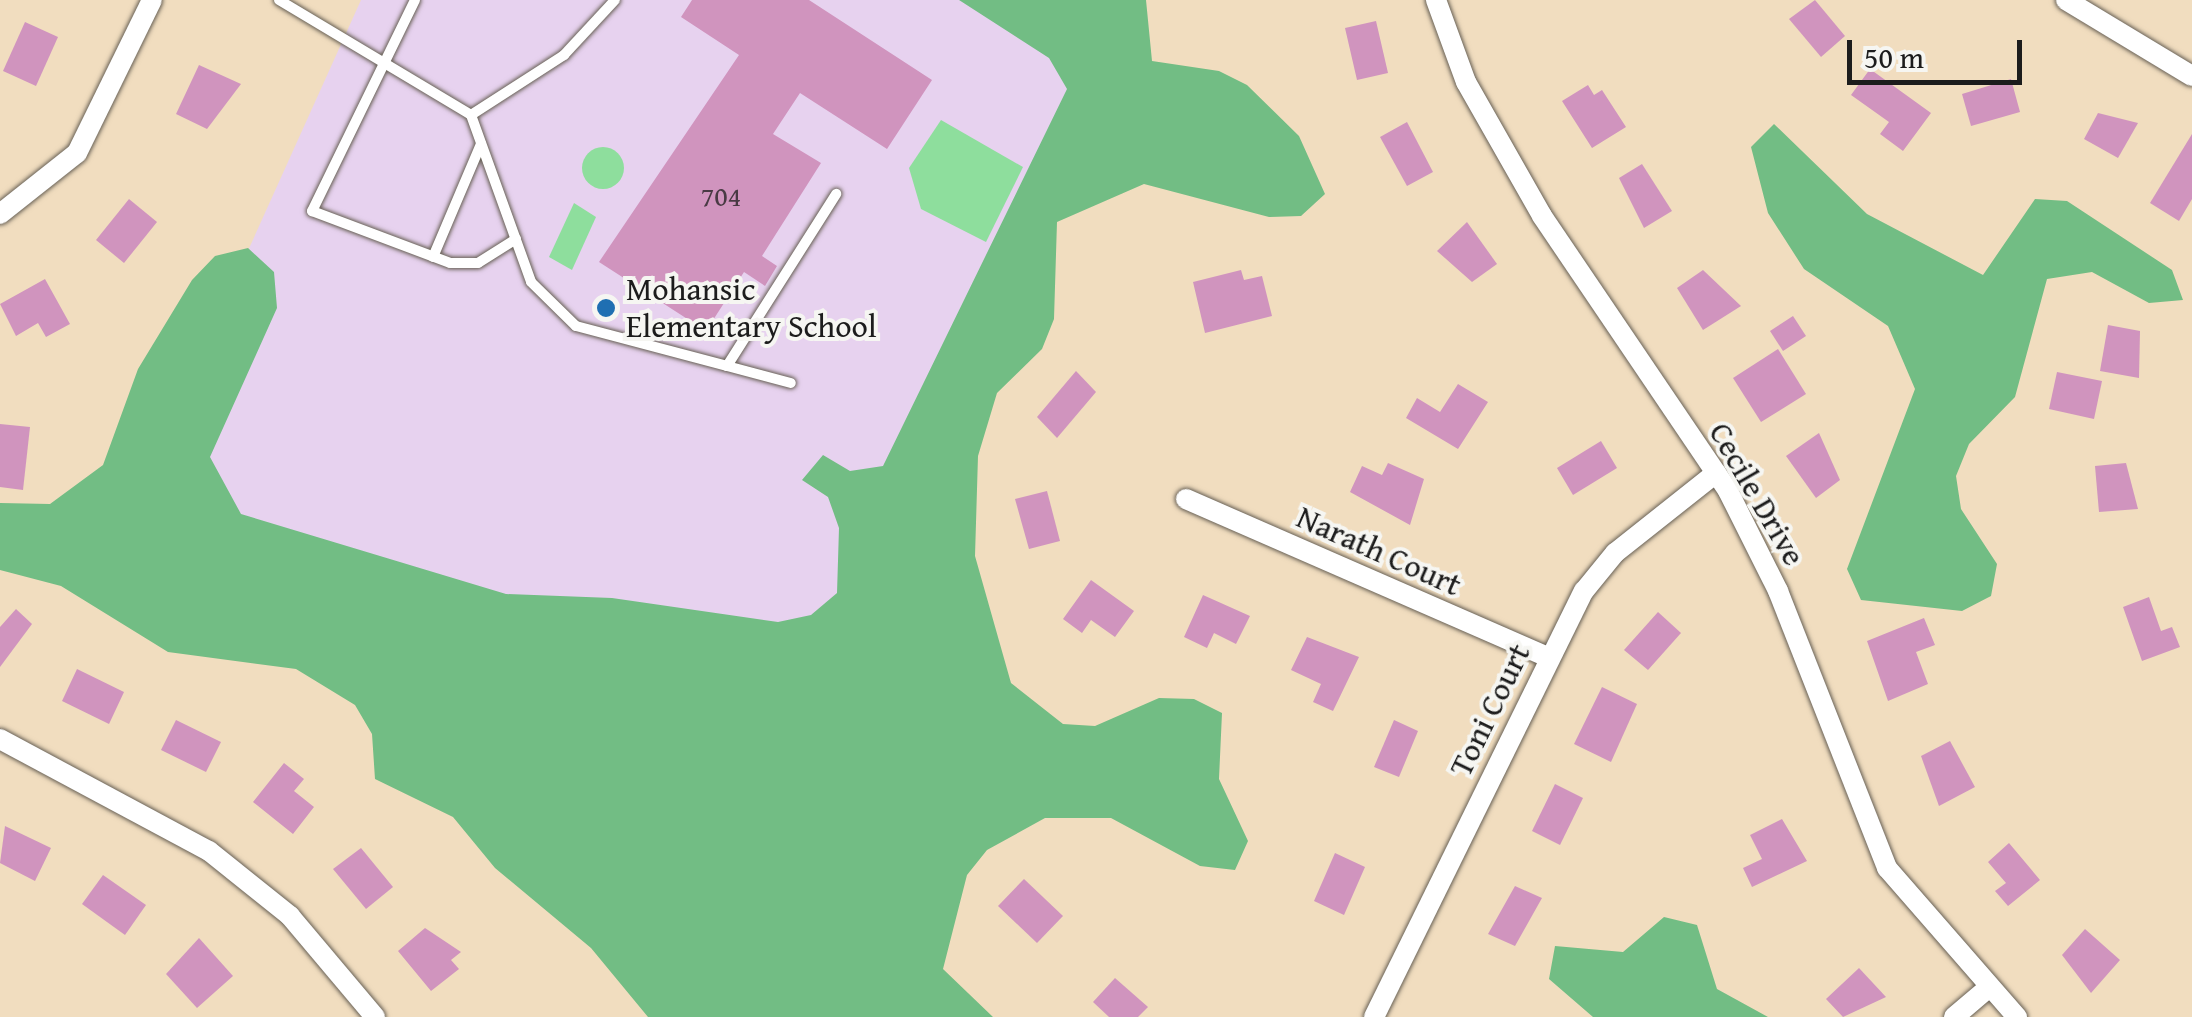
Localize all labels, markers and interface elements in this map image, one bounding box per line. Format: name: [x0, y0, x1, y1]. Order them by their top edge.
scale bar: [1852, 20, 2027, 82]
text: 50 m: [1864, 35, 1924, 79]
house number: 704: [701, 179, 741, 213]
place label: Mohansic Elementary School: [626, 271, 877, 346]
marker: Mohansic Elementary School: [595, 297, 617, 319]
street label: Cecile Drive: [1701, 416, 1813, 572]
street label: Narath Court: [1291, 498, 1467, 604]
street label: Toni Court: [1442, 638, 1538, 782]

